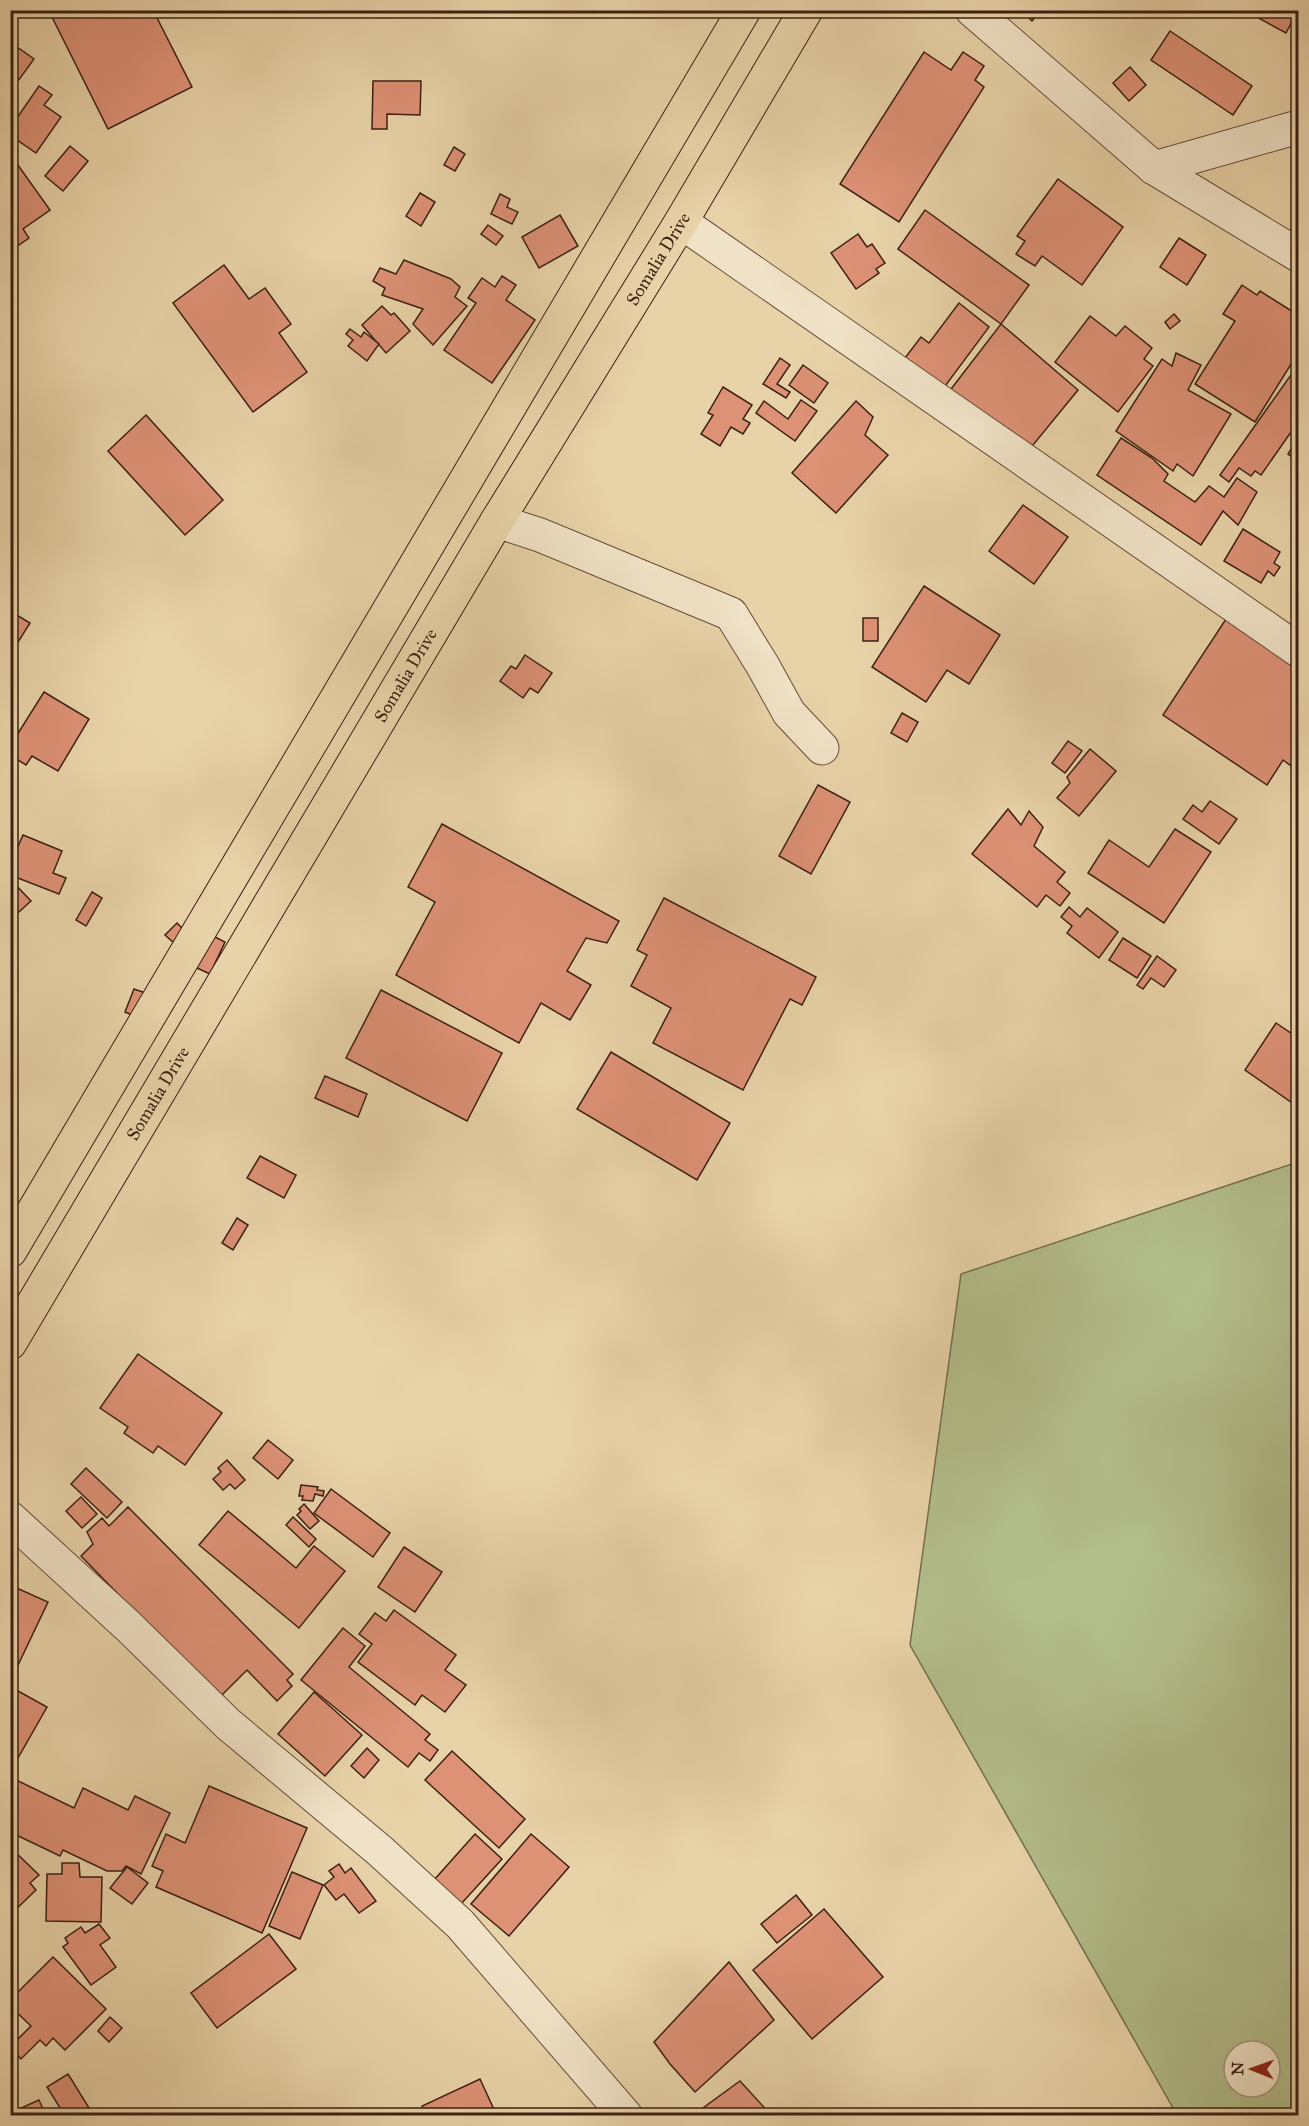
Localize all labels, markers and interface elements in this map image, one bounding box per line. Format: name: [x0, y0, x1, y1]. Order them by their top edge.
street label: Somalia Drive: [621, 209, 695, 310]
street label: Somalia Drive: [369, 625, 442, 726]
street label: Somalia Drive: [122, 1043, 194, 1144]
north arrow: [1222, 2039, 1282, 2099]
text: N: [1228, 2061, 1247, 2076]

